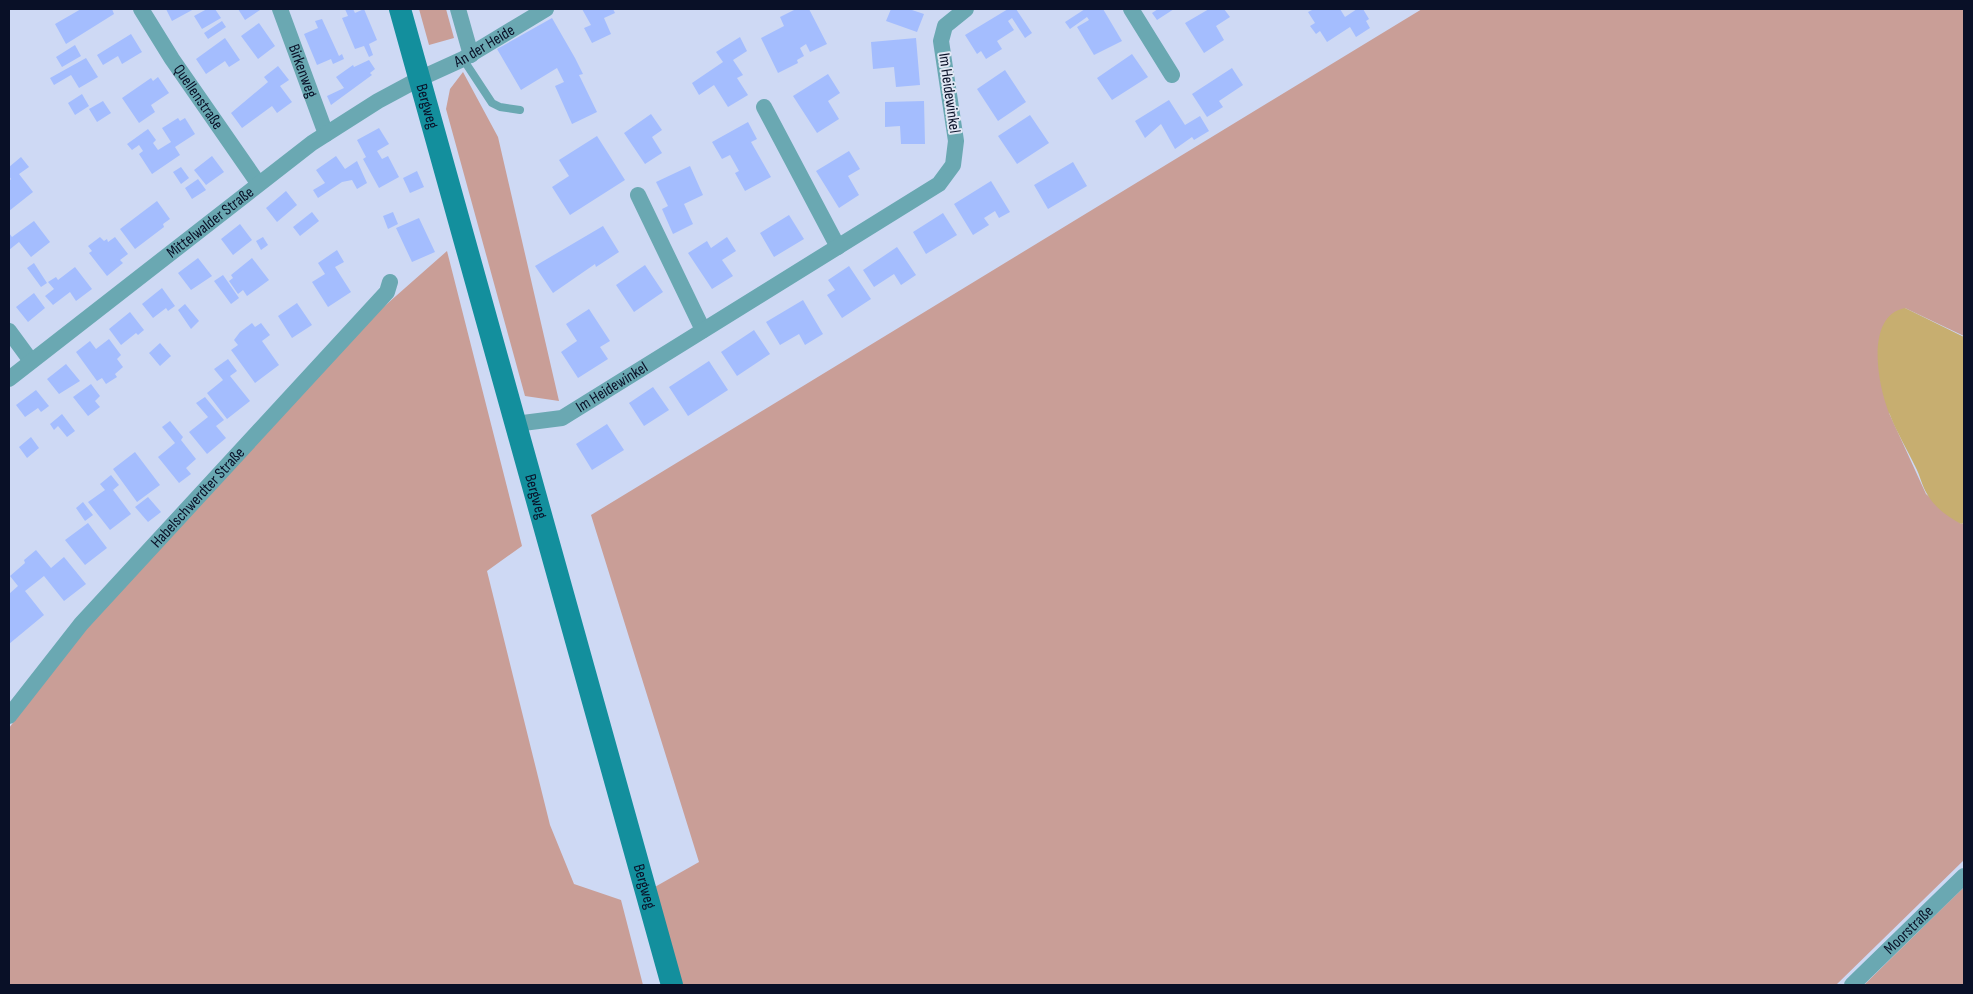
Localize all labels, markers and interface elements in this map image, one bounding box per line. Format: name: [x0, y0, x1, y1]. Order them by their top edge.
street label: An der Heide: [450, 21, 518, 72]
street label: Birkenweg: [284, 42, 321, 100]
street label: Im Heidewinkel: [934, 52, 964, 134]
street label: Quellenstraße: [169, 61, 227, 133]
street label: Bergweg: [412, 82, 442, 131]
street label: Mittelwalder Straße: [163, 182, 258, 262]
street label: Im Heidewinkel: [572, 358, 651, 416]
street label: Habelschwerdter Straße: [147, 443, 249, 551]
street label: Bergweg: [521, 472, 551, 521]
street label: Bergweg: [629, 862, 660, 911]
street label: Moorstraße: [1880, 902, 1937, 958]

